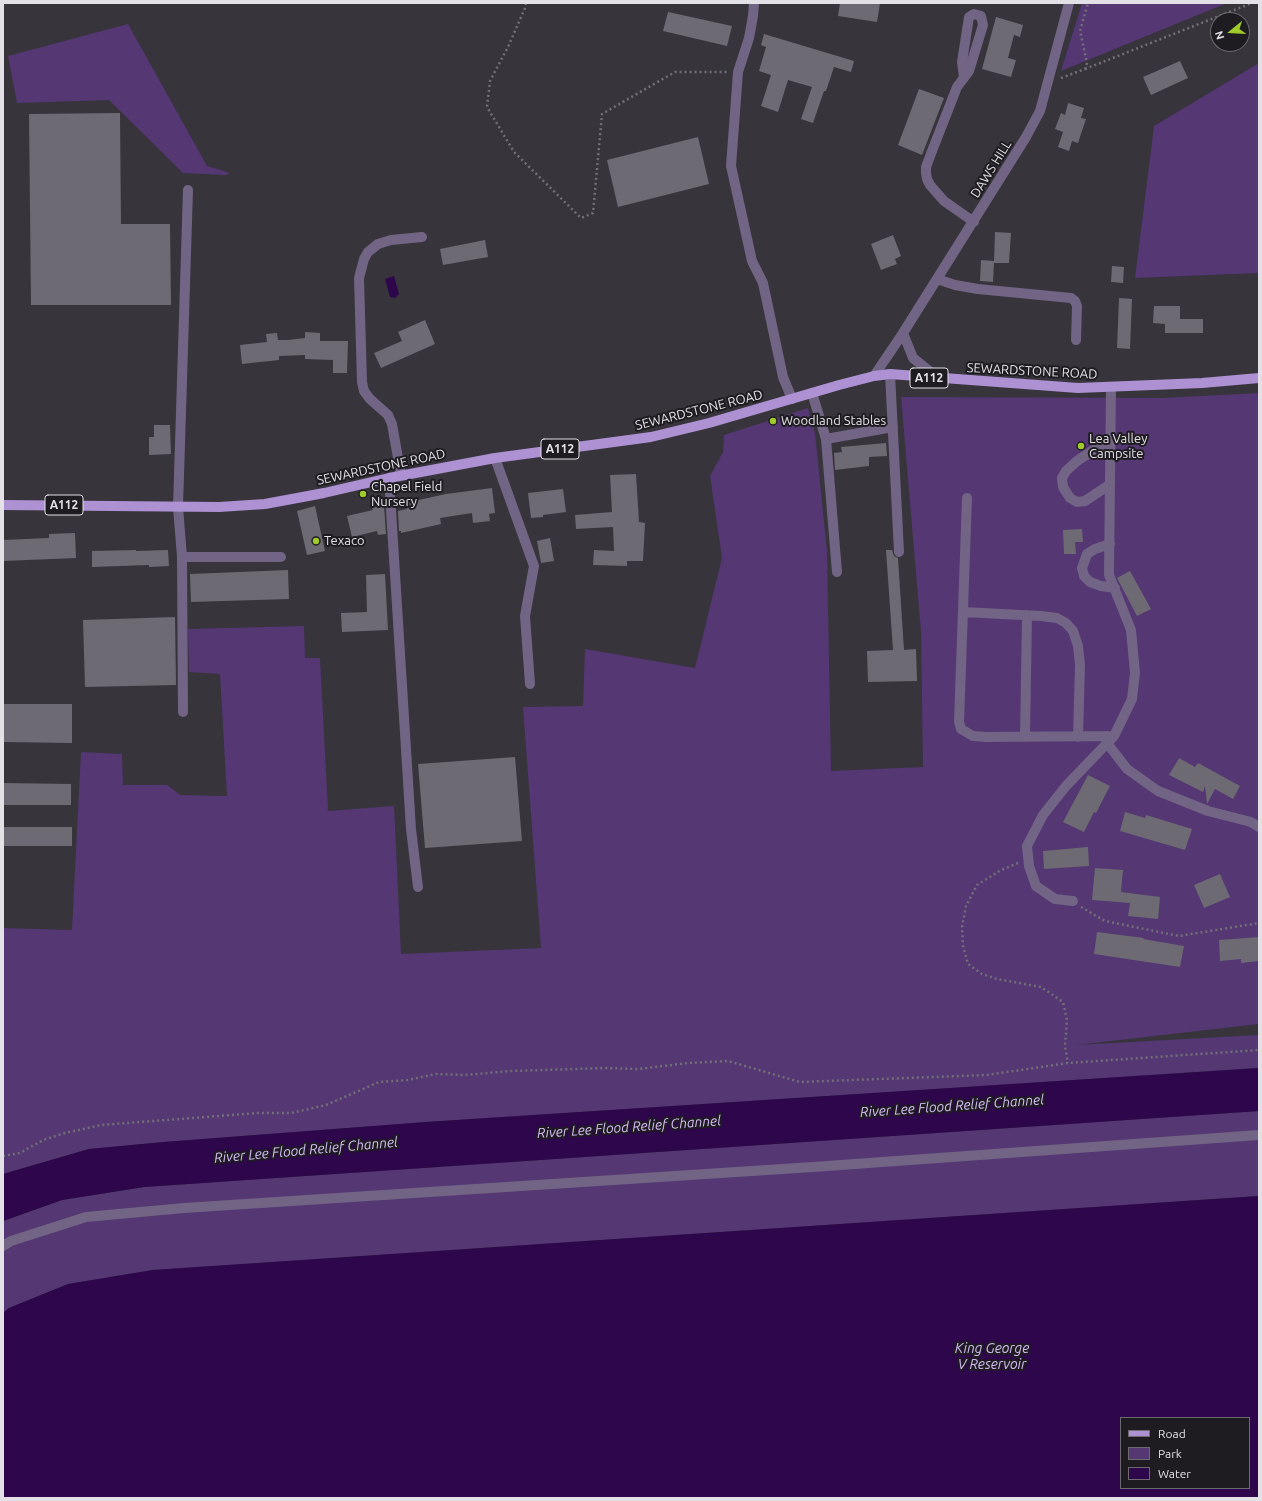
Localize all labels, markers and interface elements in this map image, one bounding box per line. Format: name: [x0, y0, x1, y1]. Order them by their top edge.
north arrow: [1210, 12, 1250, 52]
text: N: [1213, 30, 1227, 41]
street label: DAWS HILL: [967, 137, 1015, 201]
street label: SEWARDSTONE ROAD: [966, 360, 1098, 382]
road number: A112: [910, 368, 948, 388]
street label: SEWARDSTONE ROAD: [634, 387, 764, 433]
place label: Woodland Stables: [781, 413, 886, 429]
marker: Woodland Stables: [768, 416, 778, 426]
place label: Lea Valley Campsite: [1089, 431, 1147, 462]
road number: A112: [541, 439, 579, 459]
marker: Lea Valley Campsite: [1076, 441, 1086, 451]
street label: SEWARDSTONE ROAD: [315, 446, 447, 488]
place label: Chapel Field Nursery: [371, 479, 442, 510]
marker: Chapel Field Nursery: [358, 489, 368, 499]
road number: A112: [45, 495, 83, 515]
place label: Texaco: [324, 533, 365, 549]
marker: Texaco: [311, 536, 321, 546]
water label: River Lee Flood Relief Channel: [859, 1091, 1045, 1121]
water label: River Lee Flood Relief Channel: [536, 1112, 722, 1142]
water label: River Lee Flood Relief Channel: [213, 1134, 399, 1166]
water label: King George V Reservoir: [955, 1340, 1029, 1372]
legend: [1120, 1417, 1250, 1489]
text: Road: [1158, 1427, 1186, 1440]
text: Park: [1158, 1447, 1182, 1460]
text: Water: [1158, 1467, 1191, 1480]

